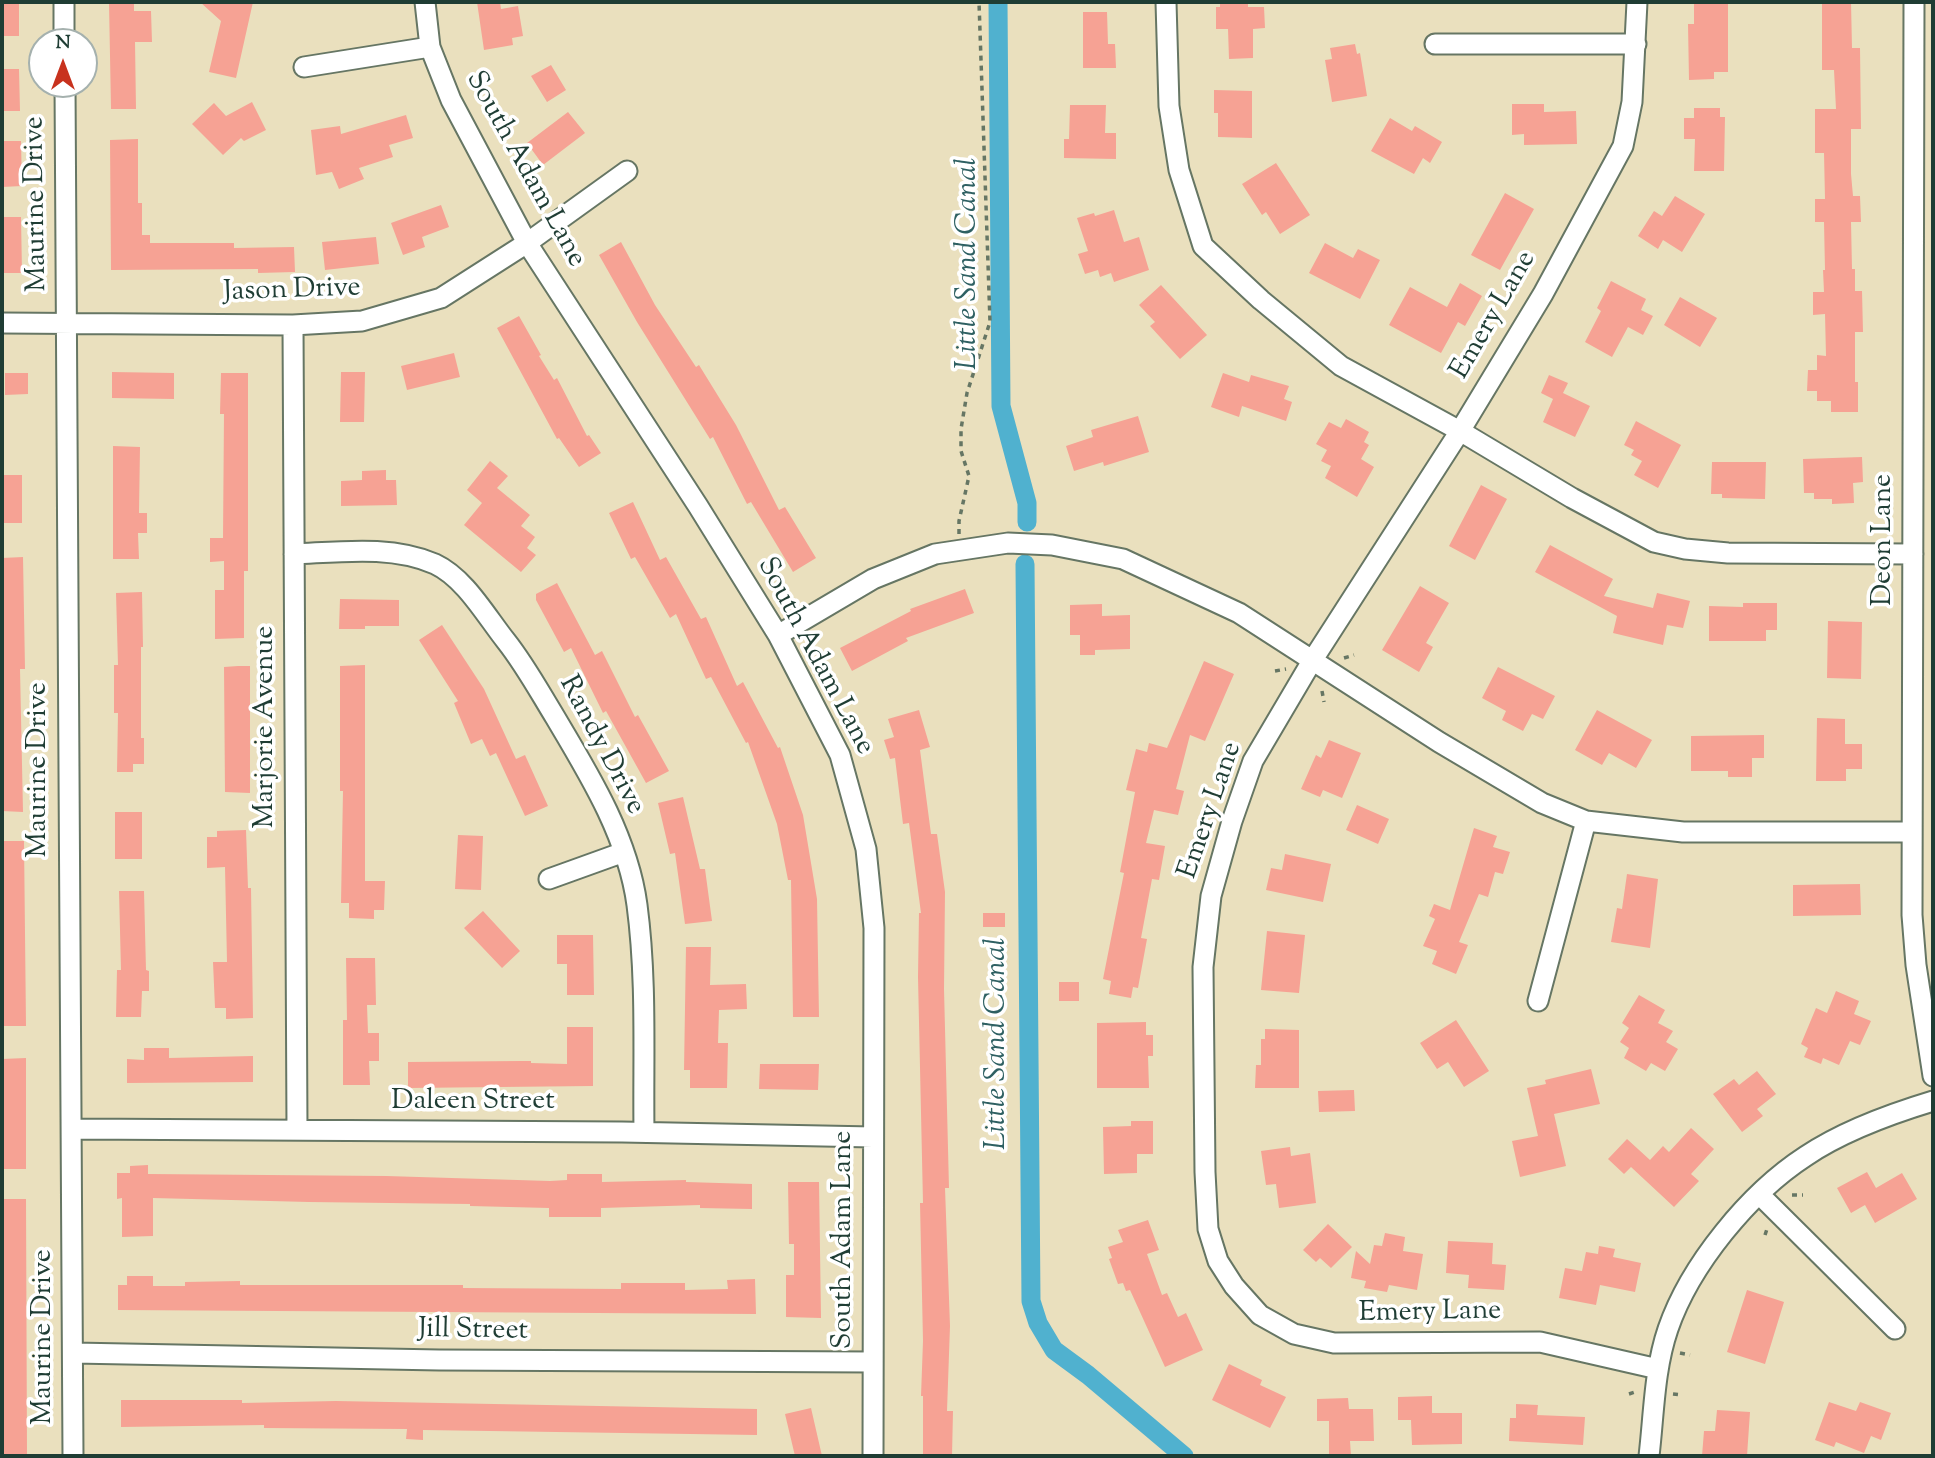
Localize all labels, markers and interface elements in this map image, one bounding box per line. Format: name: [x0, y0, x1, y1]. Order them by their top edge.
north arrow: [28, 28, 98, 98]
text: N: [55, 30, 71, 57]
street label: South Adam Lane: [456, 66, 592, 274]
street label: Maurine Drive: [20, 116, 56, 292]
water label: Little Sand Canal: [952, 158, 988, 370]
street label: Emery Lane: [1445, 246, 1545, 386]
street label: Jason Drive: [223, 273, 361, 311]
street label: Deon Lane: [1868, 474, 1902, 606]
street label: South Adam Lane: [748, 553, 880, 761]
street label: Marjorie Avenue: [250, 626, 284, 828]
street label: Randy Drive: [549, 671, 651, 821]
street label: Maurine Drive: [23, 682, 57, 858]
street label: Emery Lane: [1173, 738, 1251, 884]
water label: Little Sand Canal: [981, 938, 1017, 1150]
street label: Daleen Street: [391, 1086, 555, 1120]
street label: South Adam Lane: [828, 1131, 862, 1349]
street label: Maurine Drive: [28, 1249, 62, 1425]
street label: Emery Lane: [1359, 1296, 1501, 1332]
street label: Jill Street: [418, 1314, 528, 1350]

